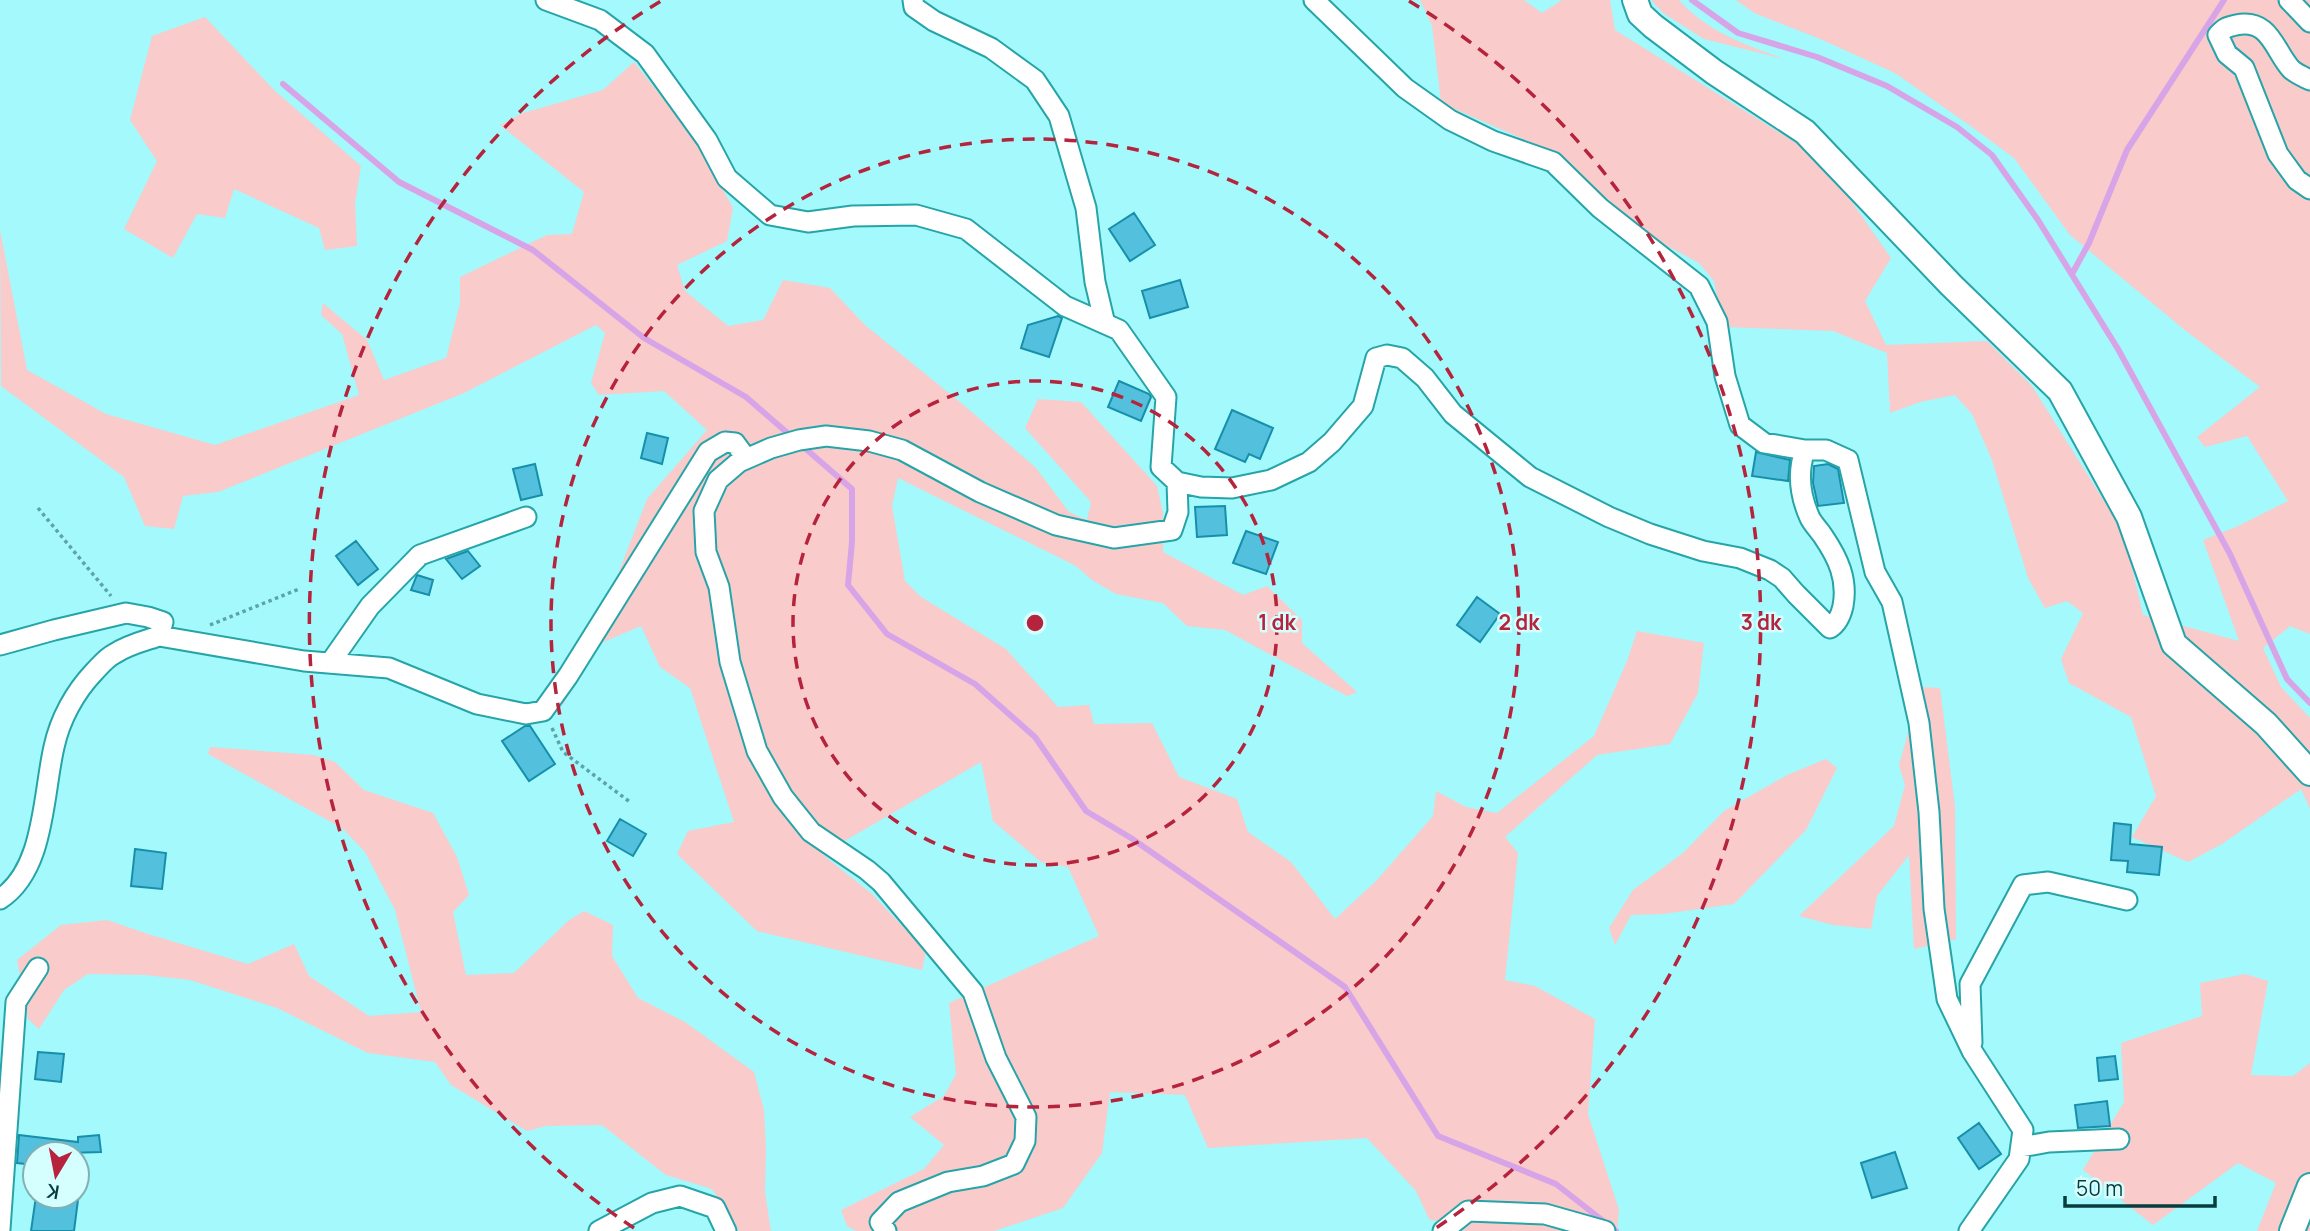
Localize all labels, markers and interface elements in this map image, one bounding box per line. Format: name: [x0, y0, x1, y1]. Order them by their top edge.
text: 1 dk: [1258, 608, 1297, 636]
text: 2 dk: [1499, 608, 1540, 636]
text: 3 dk: [1741, 608, 1782, 636]
centre of rings: [1023, 611, 1047, 635]
north arrow: [21, 1140, 91, 1210]
scale bar: [2065, 1164, 2216, 1208]
text: 50 m: [2076, 1174, 2123, 1202]
text: K: [44, 1178, 61, 1206]

